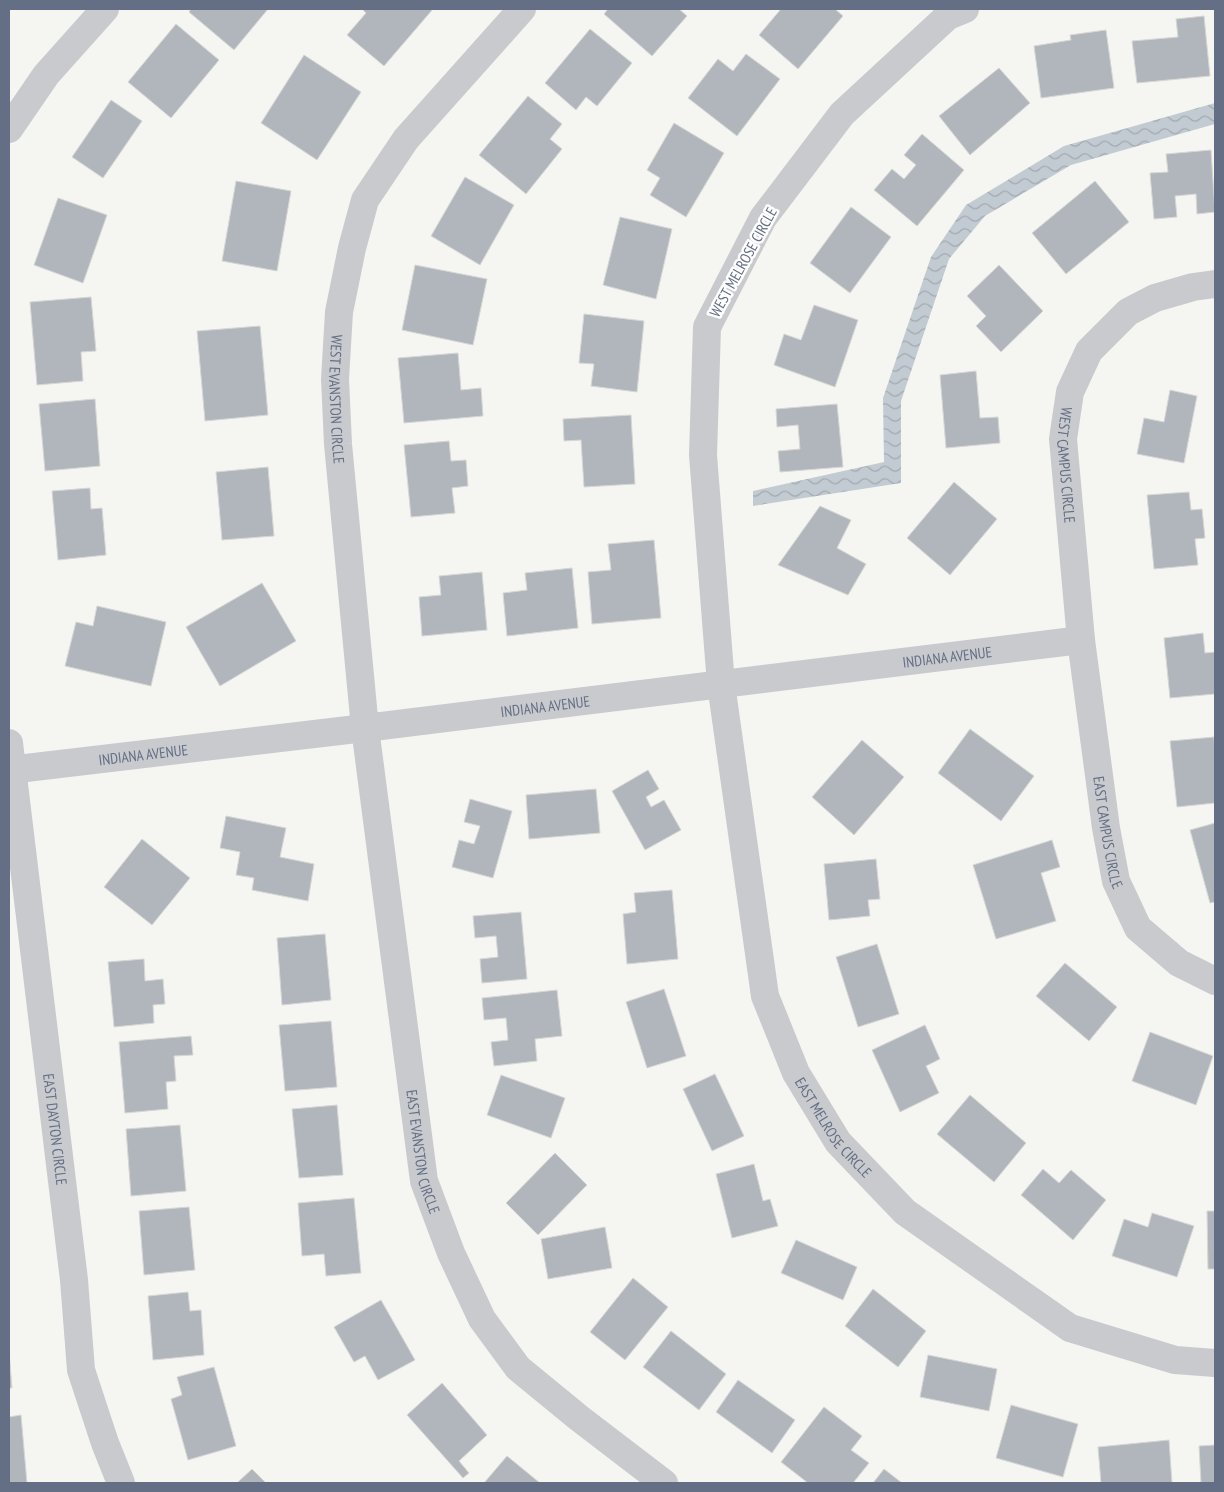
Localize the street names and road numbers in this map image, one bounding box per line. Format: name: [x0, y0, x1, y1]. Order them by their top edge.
street label: WEST MELROSE CIRCLE: [705, 204, 781, 320]
street label: WEST EVANSTON CIRCLE: [325, 334, 349, 464]
street label: WEST CAMPUS CIRCLE: [1054, 406, 1080, 524]
street label: INDIANA AVENUE: [901, 642, 993, 671]
street label: INDIANA AVENUE: [499, 691, 591, 721]
street label: INDIANA AVENUE: [97, 739, 189, 769]
street label: EAST CAMPUS CIRCLE: [1090, 775, 1128, 892]
street label: EAST DAYTON CIRCLE: [40, 1072, 72, 1186]
street label: EAST MELROSE CIRCLE: [791, 1074, 876, 1181]
street label: EAST EVANSTON CIRCLE: [403, 1088, 445, 1216]

